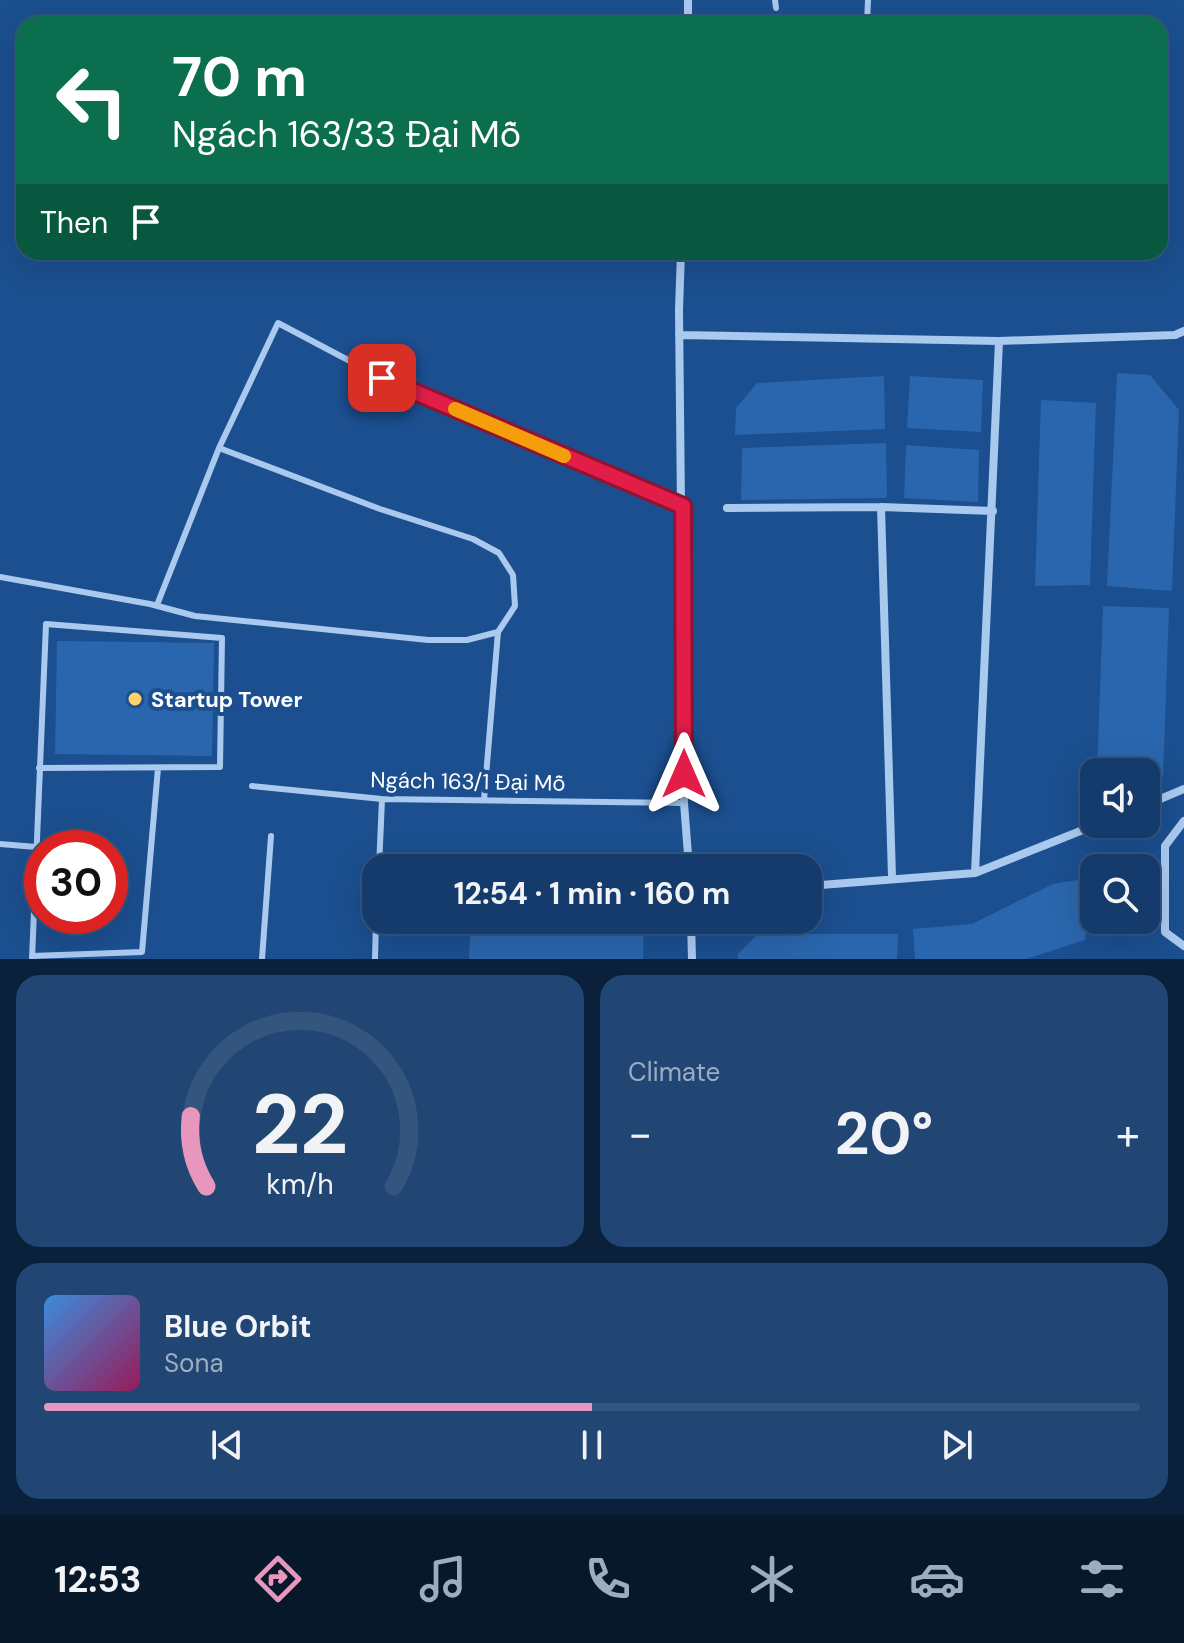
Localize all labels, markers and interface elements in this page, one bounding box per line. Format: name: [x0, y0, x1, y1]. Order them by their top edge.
text: 70 m: [172, 40, 307, 113]
icon: left: [40, 48, 144, 152]
text: Ngách 163/33 Đại Mỗ: [172, 111, 521, 158]
icon: arrive: [124, 200, 168, 244]
text: Then: [40, 203, 108, 242]
pin: [348, 344, 416, 412]
icon: arrive: [360, 356, 404, 400]
place label: Startup Tower: [151, 685, 302, 714]
marker: Startup Tower: [126, 690, 144, 708]
position arrow: [642, 732, 726, 816]
map controls: [1080, 758, 1160, 934]
button: sound: [1080, 758, 1160, 838]
street label: Ngách 163/1 Đại Mỗ: [370, 765, 566, 798]
speed limit sign: 30: [24, 830, 128, 934]
button: search: [1080, 854, 1160, 934]
text: 12:54 · 1 min · 160 m: [454, 874, 730, 913]
text: Climate: [628, 1055, 720, 1089]
text: 22: [252, 1070, 348, 1179]
text: 20°: [835, 1094, 933, 1173]
text: −: [628, 1105, 652, 1163]
text: +: [1116, 1105, 1140, 1163]
text: km/h: [266, 1166, 334, 1203]
text: Blue Orbit: [164, 1307, 311, 1346]
text: Sona: [164, 1346, 224, 1380]
icon: previous: [205, 1423, 249, 1467]
icon: pause: [570, 1423, 614, 1467]
icon: next: [935, 1423, 979, 1467]
icon: directions: [250, 1551, 306, 1607]
icon: music: [415, 1551, 471, 1607]
icon: phone: [580, 1551, 636, 1607]
icon: climate: [744, 1551, 800, 1607]
icon: car: [909, 1551, 965, 1607]
icon: filters: [1074, 1551, 1130, 1607]
text: 12:53: [54, 1556, 141, 1603]

